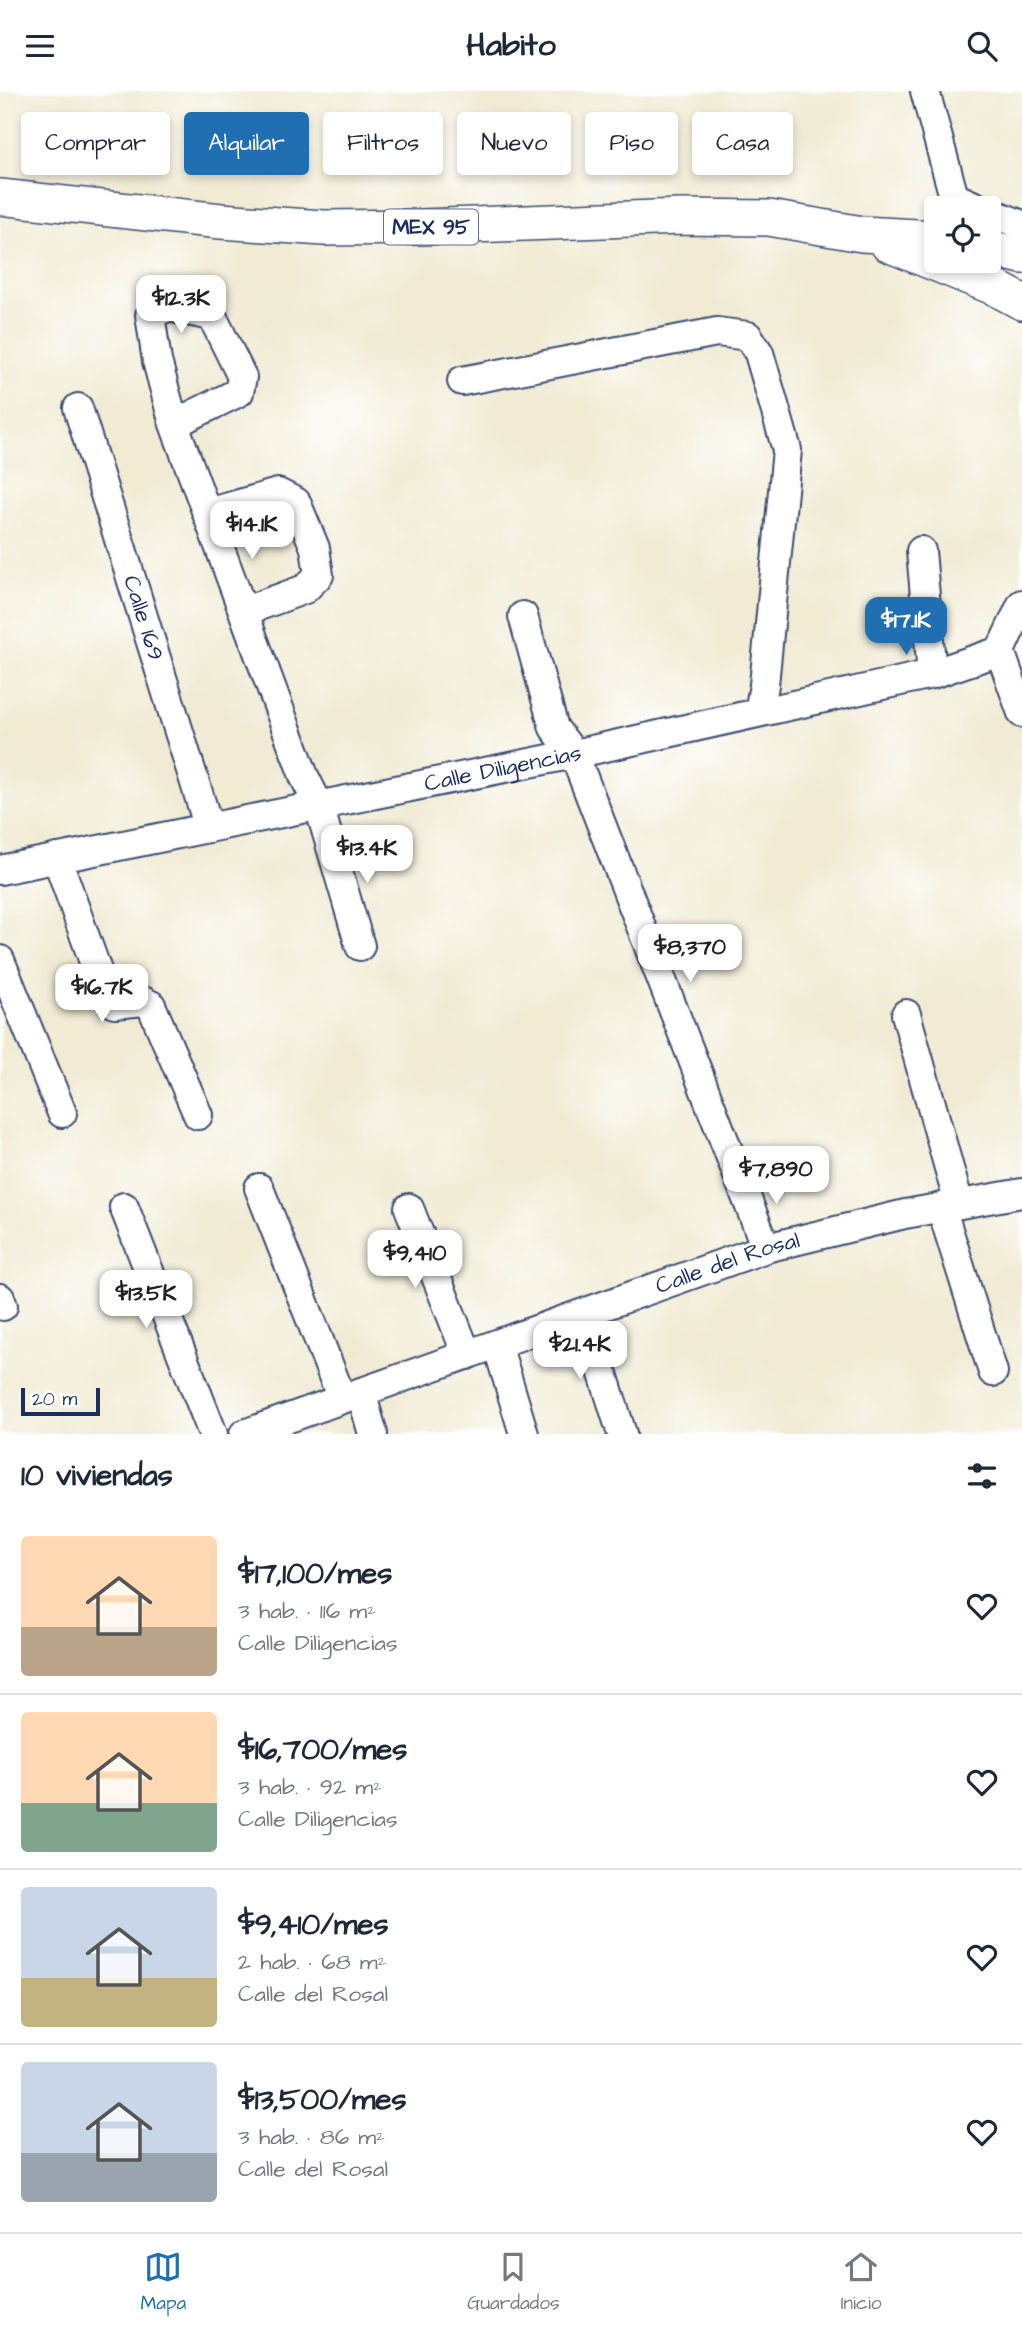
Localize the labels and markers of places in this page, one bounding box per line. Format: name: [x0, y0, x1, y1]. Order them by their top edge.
pin: $12.3K: [124, 275, 238, 335]
pin: $14.1K: [195, 501, 309, 561]
pin: $17.1K: [849, 597, 963, 657]
pin: $13.4K: [310, 825, 424, 885]
pin: $8,370: [633, 925, 747, 984]
pin: $16.7K: [45, 965, 159, 1024]
pin: $7,890: [719, 1147, 833, 1206]
pin: $9,410: [358, 1231, 472, 1290]
pin: $13.5K: [89, 1271, 203, 1330]
pin: $21.4K: [523, 1321, 637, 1381]

